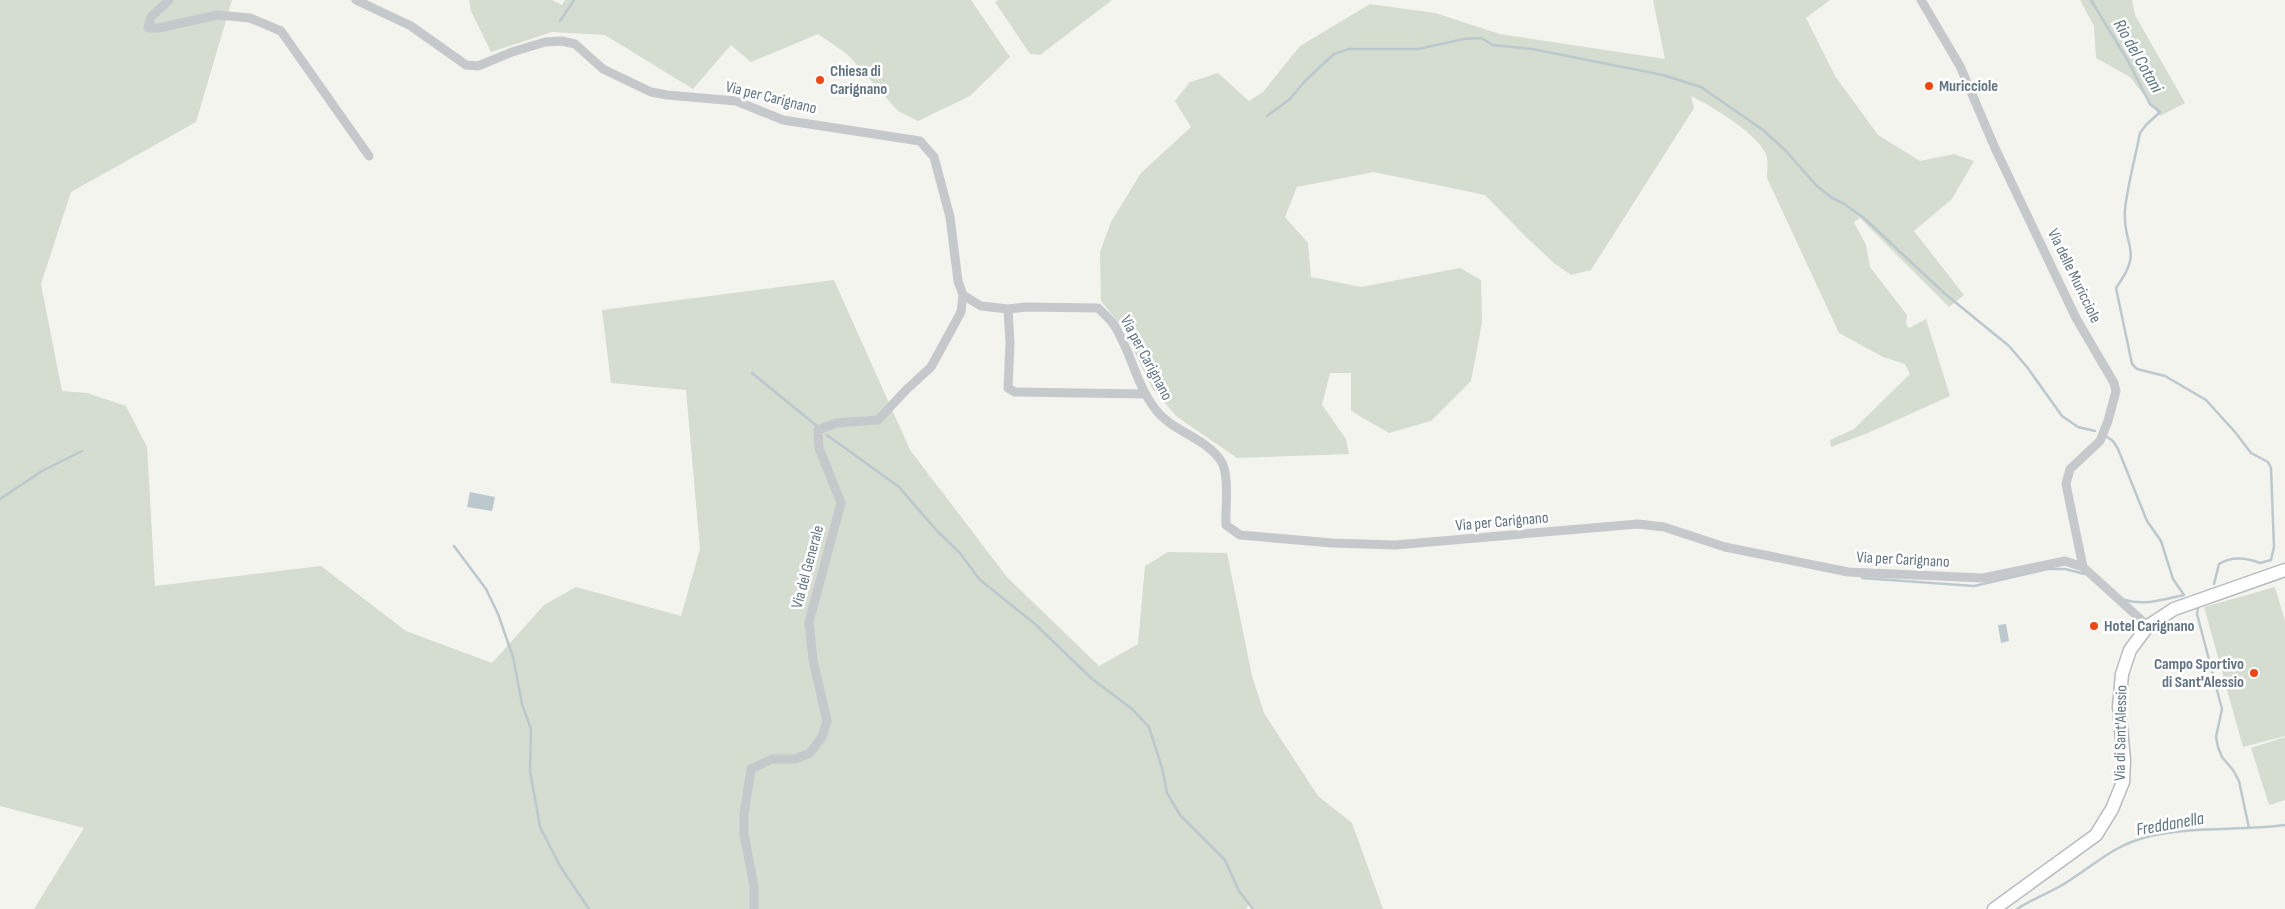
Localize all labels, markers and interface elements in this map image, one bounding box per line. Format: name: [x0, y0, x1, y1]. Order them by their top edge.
water label: Rio del Cotani: [2109, 16, 2168, 97]
place label: Chiesa di Carignano: [830, 62, 887, 99]
marker: Chiesa di Carignano: [814, 74, 826, 86]
place label: Muricciole: [1939, 77, 1998, 96]
street label: Via per Carignano: [723, 78, 819, 118]
marker: Muricciole: [1923, 80, 1935, 92]
street label: Via delle Muricciole: [2043, 226, 2105, 326]
street label: Via per Carignano: [1116, 312, 1176, 404]
street label: Via per Carignano: [1455, 508, 1549, 536]
street label: Via del Generale: [788, 523, 828, 611]
street label: Via per Carignano: [1856, 548, 1950, 572]
place label: Hotel Carignano: [2104, 617, 2195, 636]
marker: Hotel Carignano: [2088, 620, 2100, 632]
place label: Campo Sportivo di Sant'Alessio: [2154, 655, 2244, 692]
marker: Campo Sportivo di Sant'Alessio: [2248, 667, 2260, 679]
street label: Via di Sant'Alessio: [2111, 685, 2131, 781]
water label: Freddanella: [2134, 808, 2206, 840]

